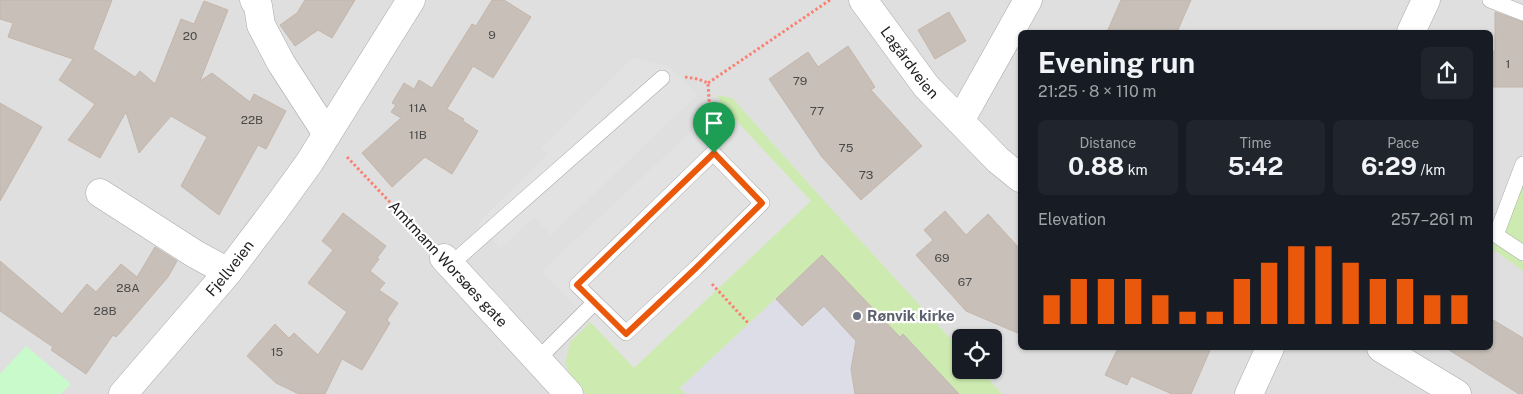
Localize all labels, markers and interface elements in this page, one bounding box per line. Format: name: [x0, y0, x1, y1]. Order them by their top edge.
street label: Lagårdveien: [877, 23, 942, 102]
house number: 9: [488, 28, 496, 42]
house number: 20: [183, 29, 197, 43]
text: Evening run: [1038, 46, 1195, 79]
button: share: [1421, 47, 1473, 99]
house number: 1: [1506, 57, 1510, 71]
house number: 79: [793, 74, 807, 88]
text: 21:25 · 8 × 110 m: [1038, 82, 1156, 101]
house number: 11A: [409, 101, 428, 115]
pin: [693, 102, 735, 153]
house number: 77: [810, 104, 824, 118]
icon: arrive: [700, 109, 728, 137]
house number: 22B: [241, 113, 263, 127]
house number: 11B: [409, 128, 427, 142]
text: Distance: [1079, 135, 1136, 151]
text: Time: [1240, 135, 1271, 151]
text: Pace: [1387, 135, 1419, 151]
house number: 75: [839, 141, 854, 155]
text: 0.88: [1068, 151, 1124, 181]
text: 5:42: [1228, 151, 1283, 181]
text: 6:29: [1361, 151, 1417, 181]
text: km: [1124, 162, 1148, 178]
text: /km: [1417, 162, 1445, 178]
house number: 73: [859, 168, 873, 182]
street label: Amtmann Worsøes gate: [385, 197, 511, 330]
text: Elevation: [1038, 210, 1106, 229]
text: 257–261 m: [1391, 210, 1473, 229]
street label: Fjellveien: [202, 237, 257, 299]
house number: 69: [935, 251, 949, 265]
house number: 67: [958, 275, 972, 289]
house number: 28A: [116, 281, 140, 295]
house number: 28B: [94, 304, 116, 318]
place label: Rønvik kirke: [867, 307, 955, 324]
marker: Rønvik kirke: [851, 310, 863, 322]
map controls: [952, 329, 1002, 379]
button: locate: [952, 329, 1002, 379]
house number: 15: [271, 345, 284, 359]

